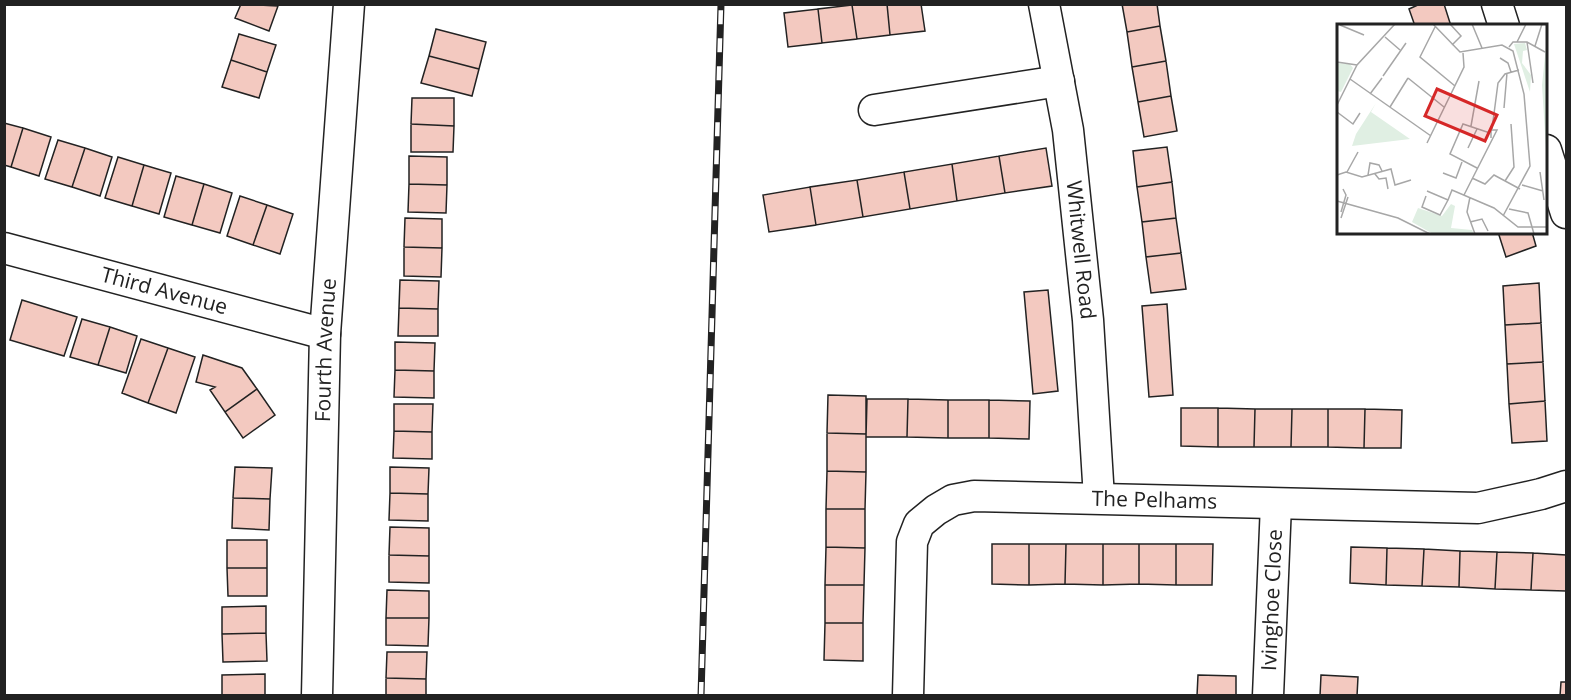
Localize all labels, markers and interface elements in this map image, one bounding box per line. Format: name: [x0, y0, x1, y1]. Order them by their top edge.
inset map: [1337, 24, 1547, 234]
street label: Whitwell Road: [1060, 179, 1103, 321]
street label: Third Avenue: [98, 260, 231, 320]
street label: Fourth Avenue: [308, 277, 342, 422]
street label: The Pelhams: [1091, 484, 1218, 515]
street label: Ivinghoe Close: [1254, 529, 1288, 671]

